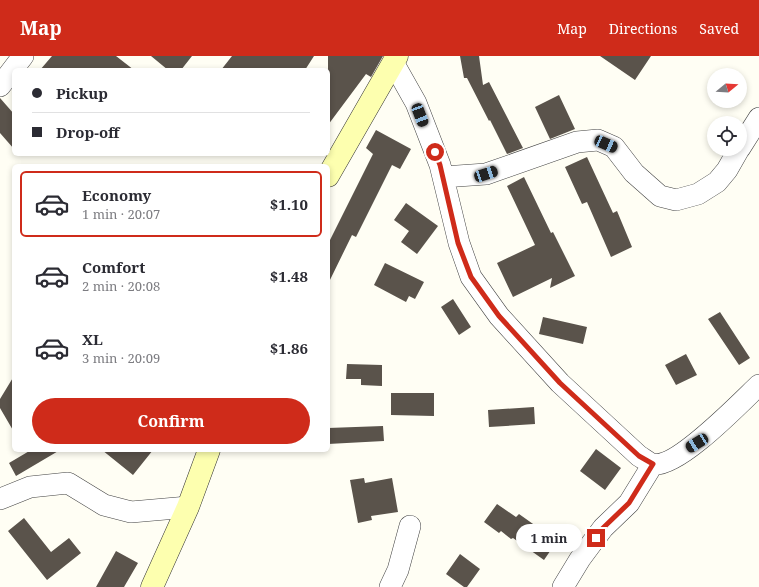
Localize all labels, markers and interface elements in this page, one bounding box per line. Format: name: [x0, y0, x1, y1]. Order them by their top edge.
text: Map: [20, 15, 62, 41]
text: Map: [557, 19, 587, 38]
text: Directions: [609, 19, 677, 38]
text: Saved: [699, 19, 739, 38]
north arrow: [707, 68, 747, 108]
map controls: [707, 68, 747, 156]
text: Pickup: [56, 83, 108, 103]
car: [410, 102, 430, 128]
button: locate: [707, 116, 747, 156]
text: Drop-off: [56, 122, 120, 142]
car: [593, 134, 619, 154]
route start: [426, 143, 444, 161]
car: [473, 165, 499, 183]
text: Economy: [82, 185, 151, 205]
icon: car: [34, 186, 70, 222]
text: $1.10: [270, 194, 308, 214]
text: 1 min · 20:07: [82, 205, 160, 223]
text: Comfort: [82, 257, 145, 277]
icon: car: [34, 258, 70, 294]
text: $1.48: [270, 266, 308, 286]
text: 2 min · 20:08: [82, 277, 160, 295]
text: XL: [82, 329, 103, 349]
icon: car: [34, 330, 70, 366]
text: $1.86: [270, 338, 308, 358]
text: 3 min · 20:09: [82, 349, 160, 367]
button: Confirm: [32, 398, 310, 444]
car: [684, 432, 710, 454]
callout: 1 min: [516, 524, 582, 552]
text: 1 min: [531, 529, 567, 547]
route end: [587, 529, 605, 547]

